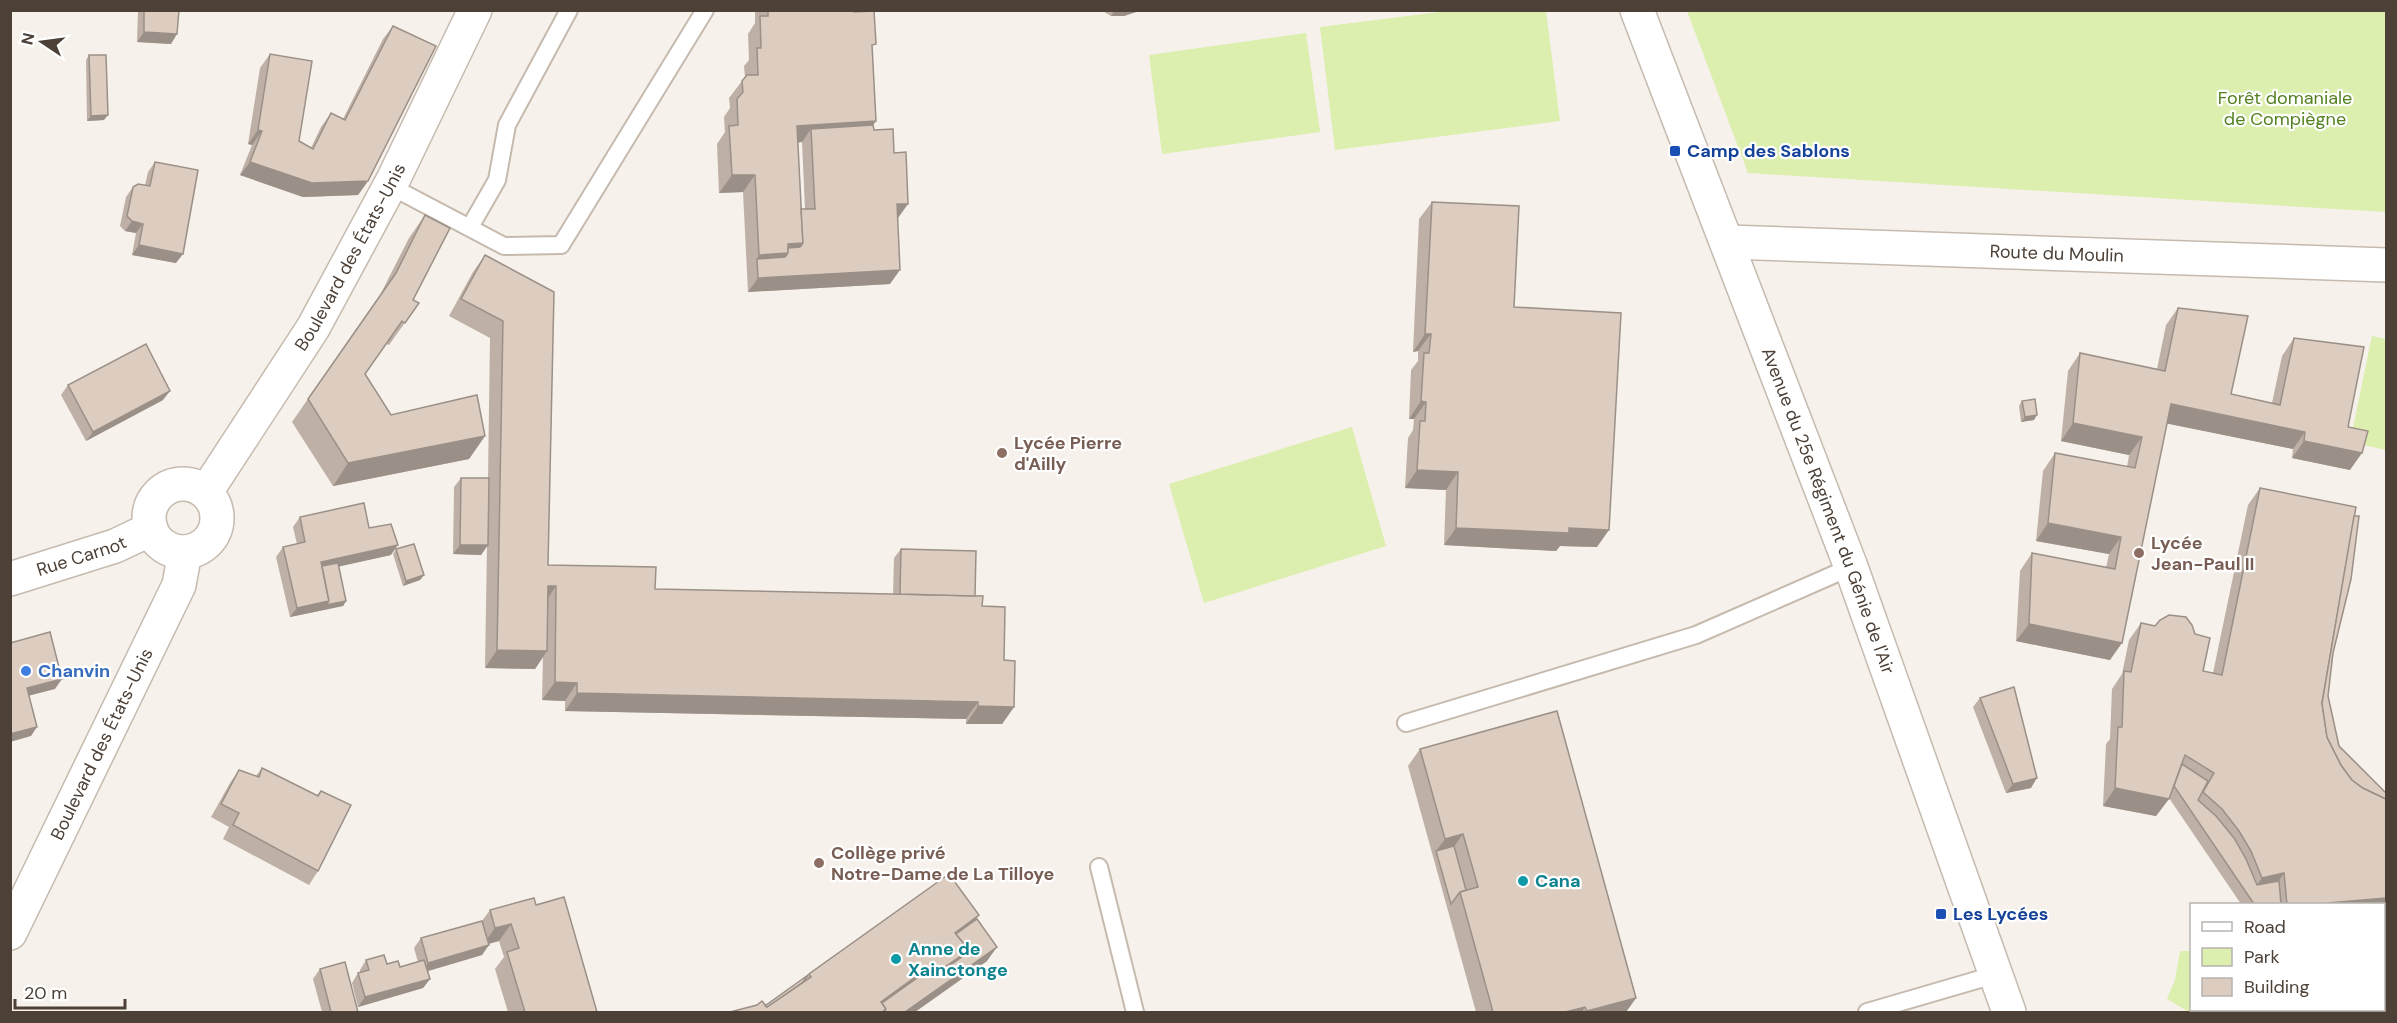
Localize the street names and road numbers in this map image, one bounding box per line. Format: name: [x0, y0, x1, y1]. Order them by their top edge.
street label: Boulevard des États-Unis: [289, 159, 411, 356]
street label: Route du Moulin: [1989, 239, 2124, 268]
street label: Avenue du 25e Régiment du Génie de l'Air: [1756, 344, 1900, 678]
street label: Rue Carnot: [34, 530, 131, 582]
street label: Boulevard des États-Unis: [45, 644, 159, 844]

